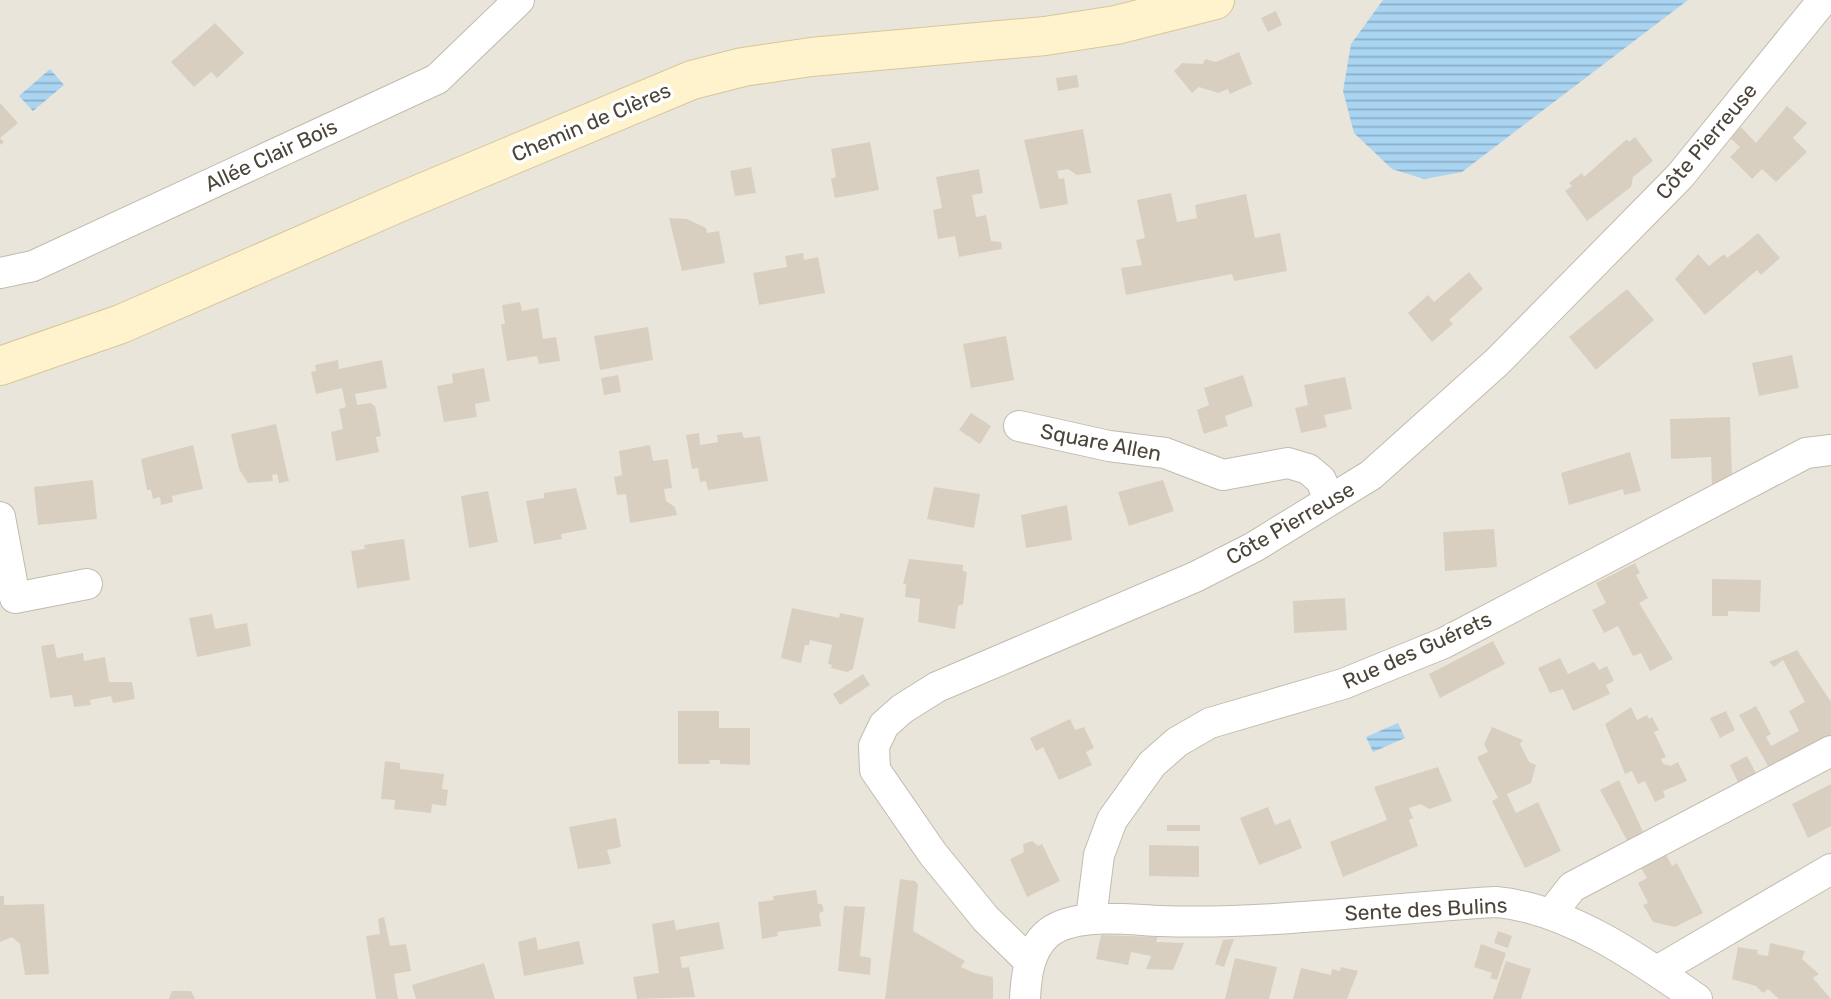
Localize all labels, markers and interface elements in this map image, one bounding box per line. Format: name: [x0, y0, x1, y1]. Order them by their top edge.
street label: Chemin de Clères: [508, 77, 674, 167]
street label: Côte Pierreuse: [1650, 78, 1762, 204]
street label: Allée Clair Bois: [201, 113, 341, 197]
street label: Square Allen: [1038, 418, 1164, 466]
street label: Côte Pierreuse: [1221, 476, 1359, 570]
street label: Rue des Guérets: [1339, 606, 1495, 694]
street label: Sente des Bulins: [1344, 892, 1508, 926]

